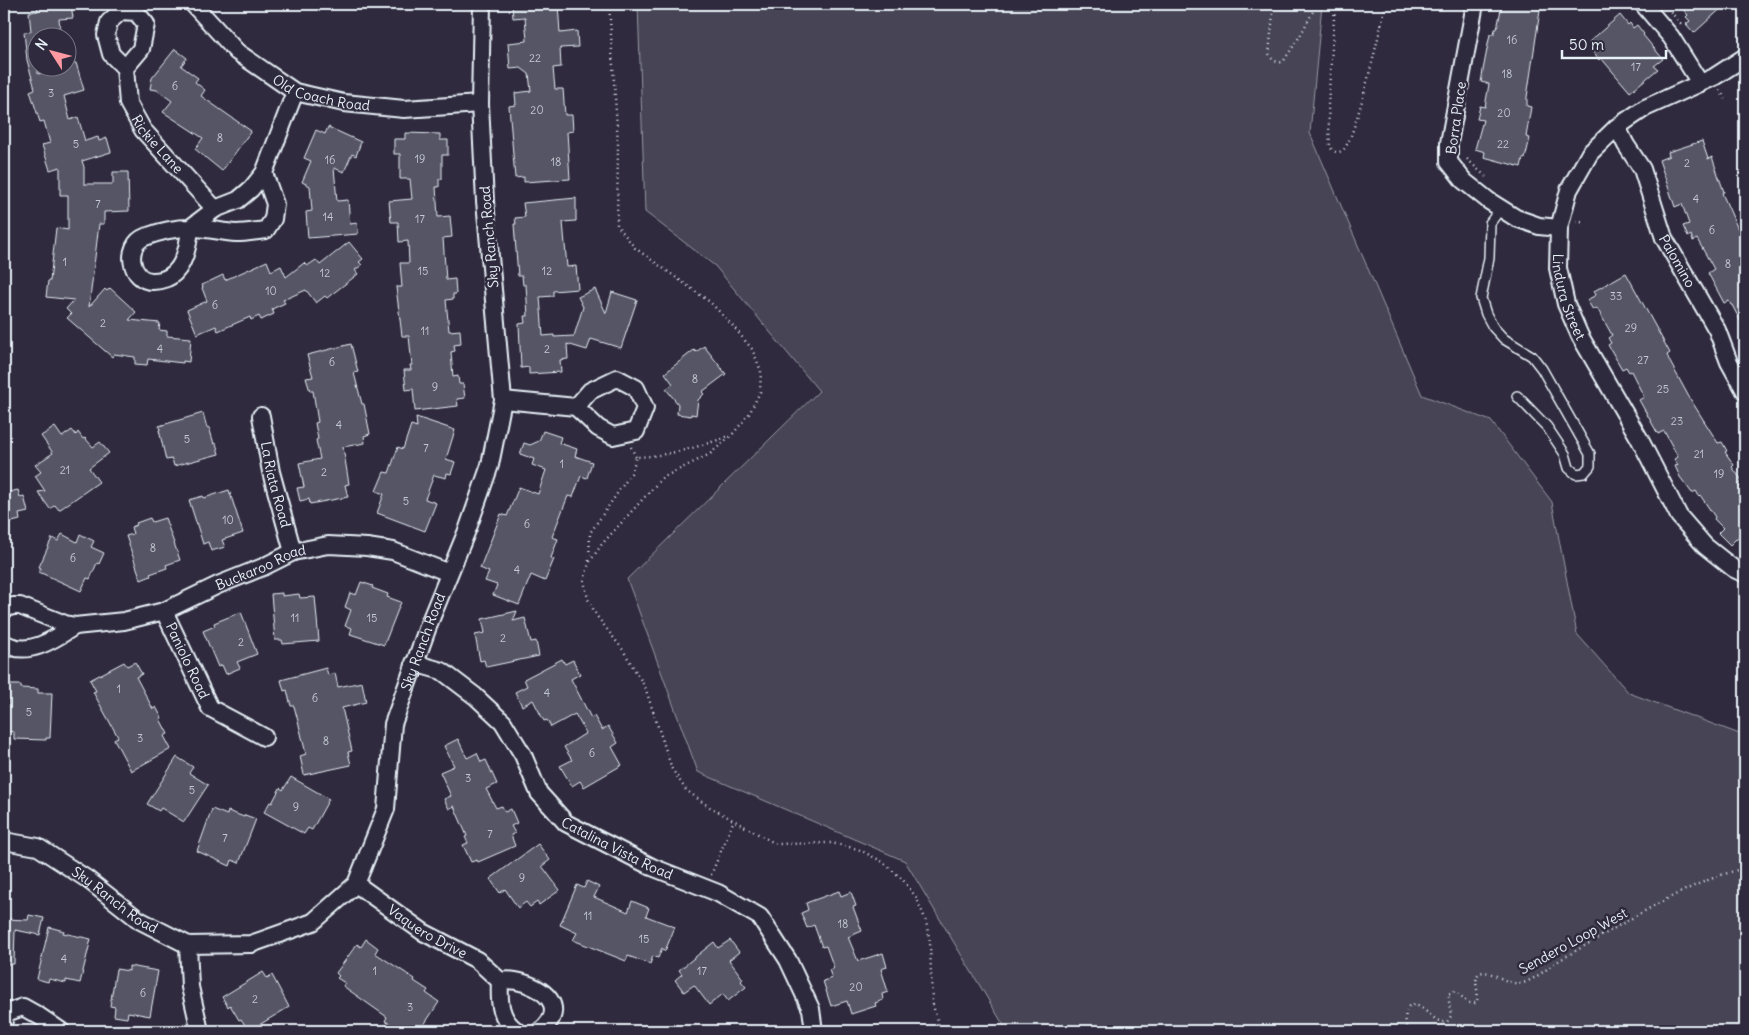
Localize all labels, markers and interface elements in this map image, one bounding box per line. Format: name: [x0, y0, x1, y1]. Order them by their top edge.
north arrow: [28, 28, 78, 78]
scale bar: [1562, 28, 1665, 60]
house number: 16: [1507, 33, 1517, 47]
text: N: [31, 35, 52, 54]
text: 50 m: [1569, 35, 1604, 54]
house number: 22: [529, 51, 541, 65]
house number: 17: [1631, 60, 1641, 74]
house number: 18: [1502, 67, 1512, 81]
street label: Old Coach Road: [269, 70, 371, 115]
house number: 6: [172, 79, 178, 93]
street label: Borra Place: [1442, 80, 1470, 156]
house number: 3: [48, 86, 54, 100]
house number: 20: [530, 103, 544, 117]
house number: 20: [1497, 106, 1511, 120]
street label: Rickie Lane: [127, 112, 187, 177]
house number: 8: [217, 131, 223, 145]
house number: 5: [73, 137, 79, 151]
house number: 22: [1497, 137, 1509, 151]
house number: 19: [415, 152, 425, 166]
house number: 16: [325, 153, 335, 167]
house number: 18: [551, 155, 561, 169]
house number: 2: [1684, 156, 1690, 170]
street label: Sky Ranch Road: [476, 185, 502, 289]
house number: 4: [1693, 192, 1699, 206]
house number: 7: [95, 197, 101, 211]
house number: 14: [323, 210, 333, 224]
house number: 17: [415, 212, 425, 226]
house number: 6: [1709, 223, 1715, 237]
street label: Palomino: [1655, 231, 1700, 291]
street label: Lindura Street: [1548, 253, 1590, 344]
house number: 1: [63, 255, 67, 269]
house number: 8: [1725, 257, 1731, 271]
house number: 15: [418, 264, 428, 278]
house number: 12: [542, 264, 552, 278]
house number: 12: [320, 266, 330, 280]
house number: 10: [265, 284, 277, 298]
house number: 33: [1610, 289, 1622, 303]
house number: 6: [212, 298, 218, 312]
house number: 2: [100, 316, 106, 330]
house number: 29: [1625, 321, 1637, 335]
house number: 11: [421, 324, 429, 338]
house number: 4: [157, 342, 163, 356]
house number: 2: [544, 342, 550, 356]
house number: 27: [1637, 353, 1649, 367]
house number: 6: [329, 355, 335, 369]
house number: 8: [692, 372, 698, 386]
house number: 9: [432, 380, 438, 394]
house number: 25: [1657, 382, 1669, 396]
house number: 23: [1671, 414, 1683, 428]
house number: 4: [336, 418, 342, 432]
house number: 5: [184, 432, 190, 446]
street label: La Riata Road: [257, 440, 295, 529]
house number: 7: [423, 441, 429, 455]
house number: 21: [1694, 447, 1704, 461]
house number: 1: [560, 457, 564, 471]
house number: 21: [60, 463, 70, 477]
house number: 2: [321, 465, 327, 479]
house number: 19: [1714, 467, 1724, 481]
house number: 5: [403, 494, 409, 508]
house number: 10: [222, 513, 234, 527]
house number: 6: [524, 517, 530, 531]
house number: 8: [150, 541, 156, 555]
street label: Buckaroo Road: [213, 541, 307, 594]
house number: 6: [70, 551, 76, 565]
house number: 4: [514, 563, 520, 577]
street label: Sky Ranch Road: [397, 590, 449, 693]
house number: 11: [291, 611, 299, 625]
house number: 15: [367, 611, 377, 625]
street label: Paniolo Road: [162, 620, 213, 702]
house number: 2: [500, 631, 506, 645]
house number: 2: [238, 635, 244, 649]
house number: 1: [117, 682, 121, 696]
house number: 4: [544, 686, 550, 700]
house number: 6: [312, 691, 318, 705]
house number: 5: [26, 705, 32, 719]
house number: 3: [137, 731, 143, 745]
house number: 8: [323, 734, 329, 748]
house number: 6: [589, 746, 595, 760]
house number: 3: [465, 771, 471, 785]
house number: 5: [189, 783, 195, 797]
house number: 9: [293, 800, 299, 814]
street label: Catalina Vista Road: [558, 813, 676, 883]
house number: 7: [487, 827, 493, 841]
house number: 7: [222, 831, 228, 845]
street label: Sky Ranch Road: [68, 863, 161, 937]
house number: 9: [519, 871, 525, 885]
street label: Vaquero Drive: [384, 901, 470, 962]
street label: Sendero Loop West: [1516, 904, 1631, 978]
house number: 11: [584, 909, 592, 923]
house number: 18: [838, 917, 848, 931]
house number: 15: [639, 932, 649, 946]
house number: 4: [61, 952, 67, 966]
house number: 1: [373, 964, 377, 978]
house number: 17: [697, 964, 707, 978]
house number: 20: [849, 980, 863, 994]
house number: 6: [140, 986, 146, 1000]
house number: 2: [252, 992, 258, 1006]
house number: 3: [407, 1000, 413, 1014]

